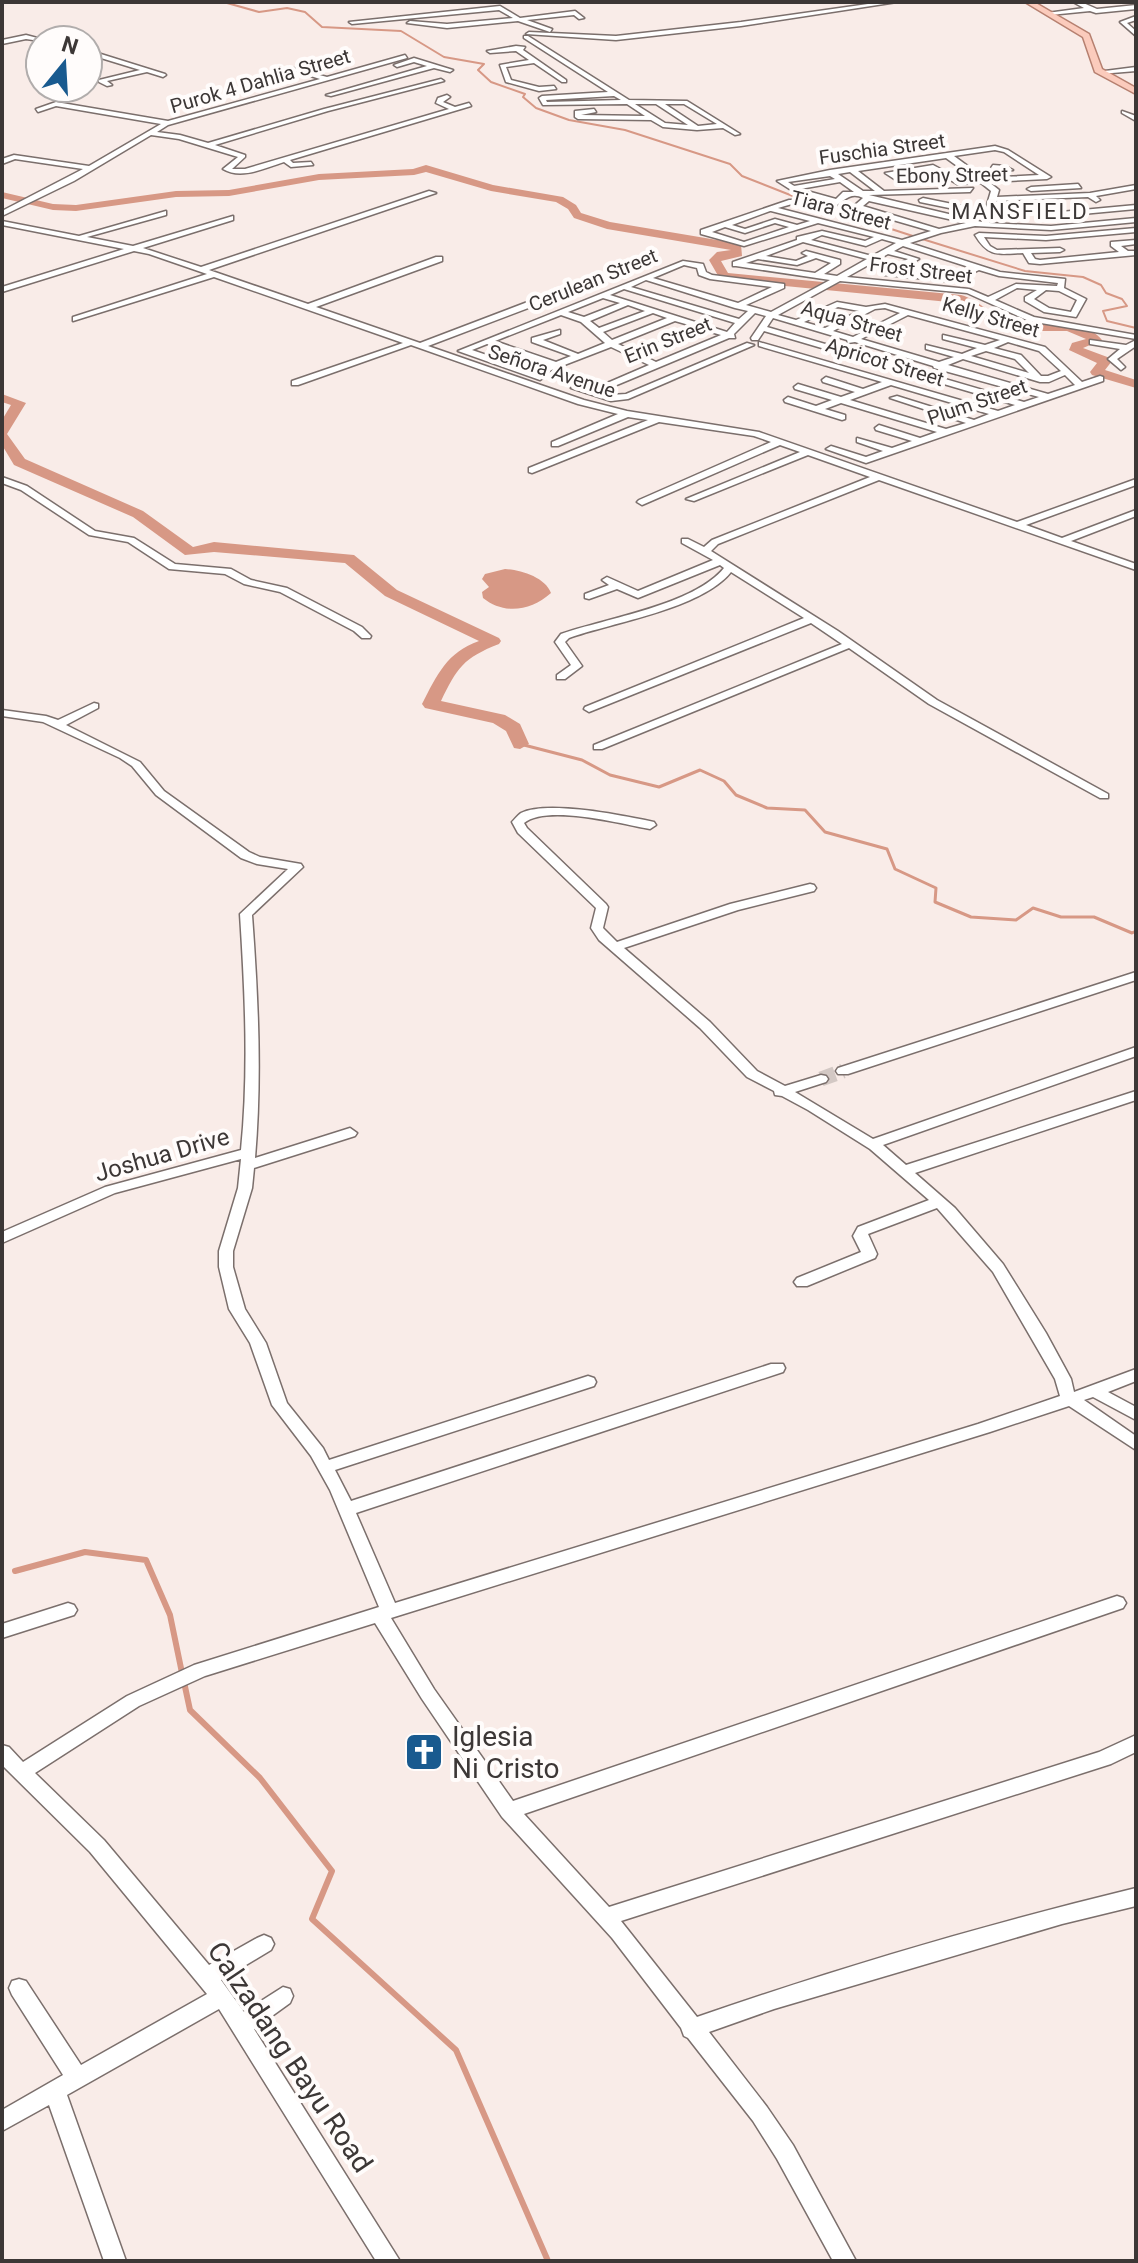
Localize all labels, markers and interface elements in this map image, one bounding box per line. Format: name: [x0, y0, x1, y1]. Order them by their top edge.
north arrow: [24, 24, 104, 104]
text: N: [59, 31, 81, 60]
street label: Purok 4 Dahlia Street: [167, 44, 353, 118]
street label: Fuschia Street: [817, 128, 947, 170]
street label: Ebony Street: [896, 162, 1008, 188]
street label: Tiara Street: [788, 185, 894, 235]
district label: MANSFIELD: [951, 199, 1089, 224]
street label: Cerulean Street: [525, 243, 661, 317]
street label: Frost Street: [868, 252, 974, 288]
street label: Kelly Street: [940, 292, 1042, 342]
street label: Aqua Street: [799, 295, 905, 347]
street label: Erin Street: [621, 312, 715, 368]
street label: Apricot Street: [823, 333, 947, 391]
street label: Señora Avenue: [485, 339, 619, 403]
street label: Plum Street: [924, 374, 1030, 430]
street label: Joshua Drive: [91, 1122, 233, 1188]
place label: Iglesia Ni Cristo: [452, 1720, 560, 1785]
church icon: Iglesia Ni Cristo: [403, 1731, 445, 1773]
street label: Calzadang Bayu Road: [201, 1935, 379, 2179]

